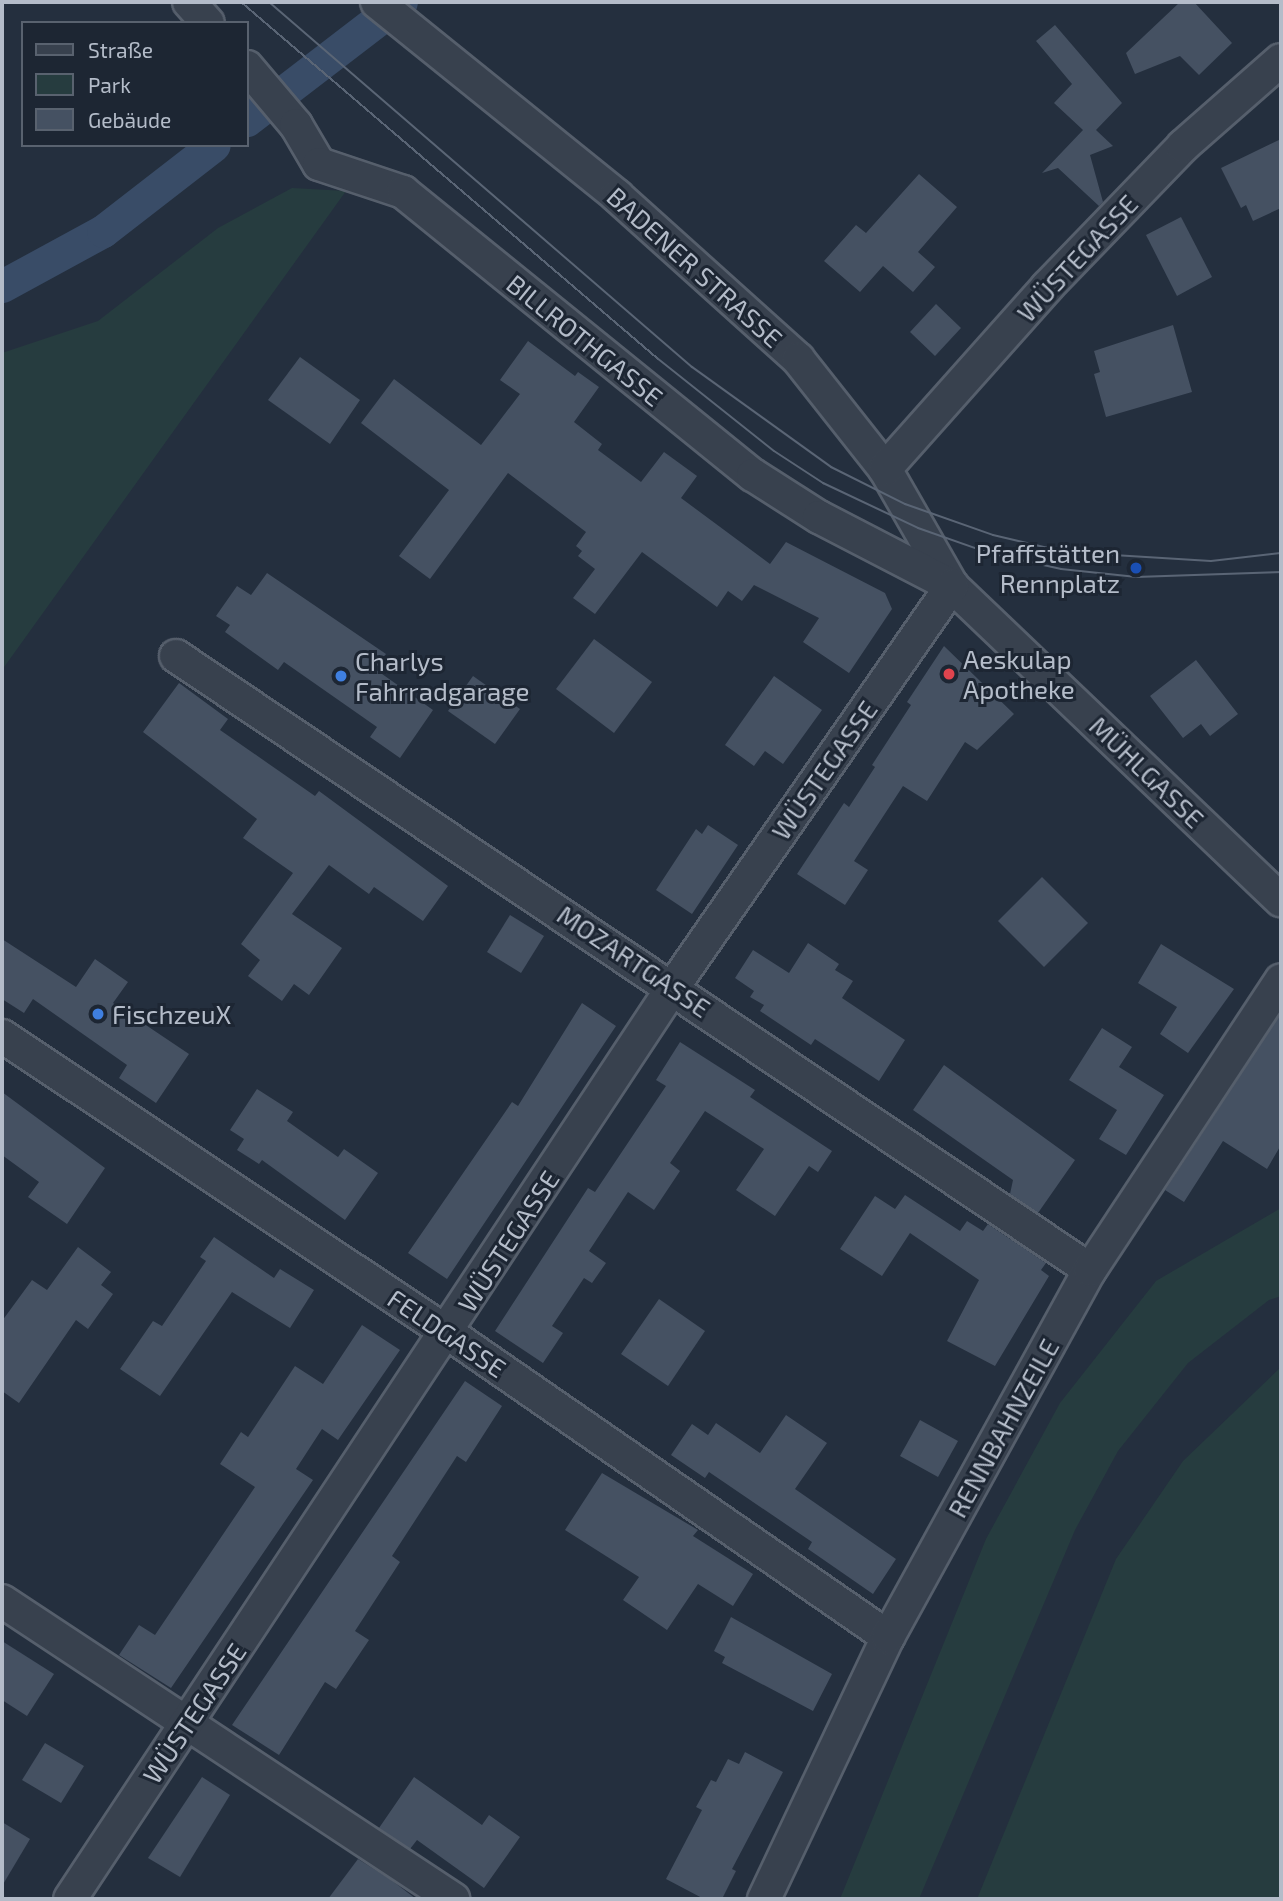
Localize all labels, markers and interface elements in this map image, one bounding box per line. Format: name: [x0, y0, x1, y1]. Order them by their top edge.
legend: [21, 21, 248, 147]
text: Straße: [88, 37, 153, 62]
text: Park: [88, 72, 131, 97]
text: Gebäude: [88, 107, 171, 132]
street label: BADENER STRASSE: [601, 180, 789, 354]
street label: WÜSTEGASSE: [1010, 188, 1144, 328]
street label: BILLROTHGASSE: [501, 268, 669, 412]
place label: Pfaffstätten Rennplatz: [976, 537, 1120, 598]
marker: Pfaffstätten Rennplatz: [1126, 558, 1146, 578]
place label: Aeskulap Apotheke: [963, 643, 1075, 704]
place label: Charlys Fahrradgarage: [355, 645, 530, 706]
marker: Aeskulap Apotheke: [941, 666, 957, 682]
marker: Charlys Fahrradgarage: [333, 668, 349, 684]
street label: WÜSTEGASSE: [765, 695, 883, 845]
street label: MÜHLGASSE: [1083, 710, 1211, 834]
street label: MOZARTGASSE: [552, 898, 716, 1024]
place label: FischzeuX: [112, 998, 231, 1030]
marker: FischzeuX: [90, 1006, 106, 1022]
street label: WÜSTEGASSE: [451, 1164, 565, 1318]
street label: FELDGASSE: [382, 1282, 512, 1384]
street label: RENNBAHNZEILE: [941, 1333, 1065, 1523]
street label: WÜSTEGASSE: [136, 1637, 252, 1789]

